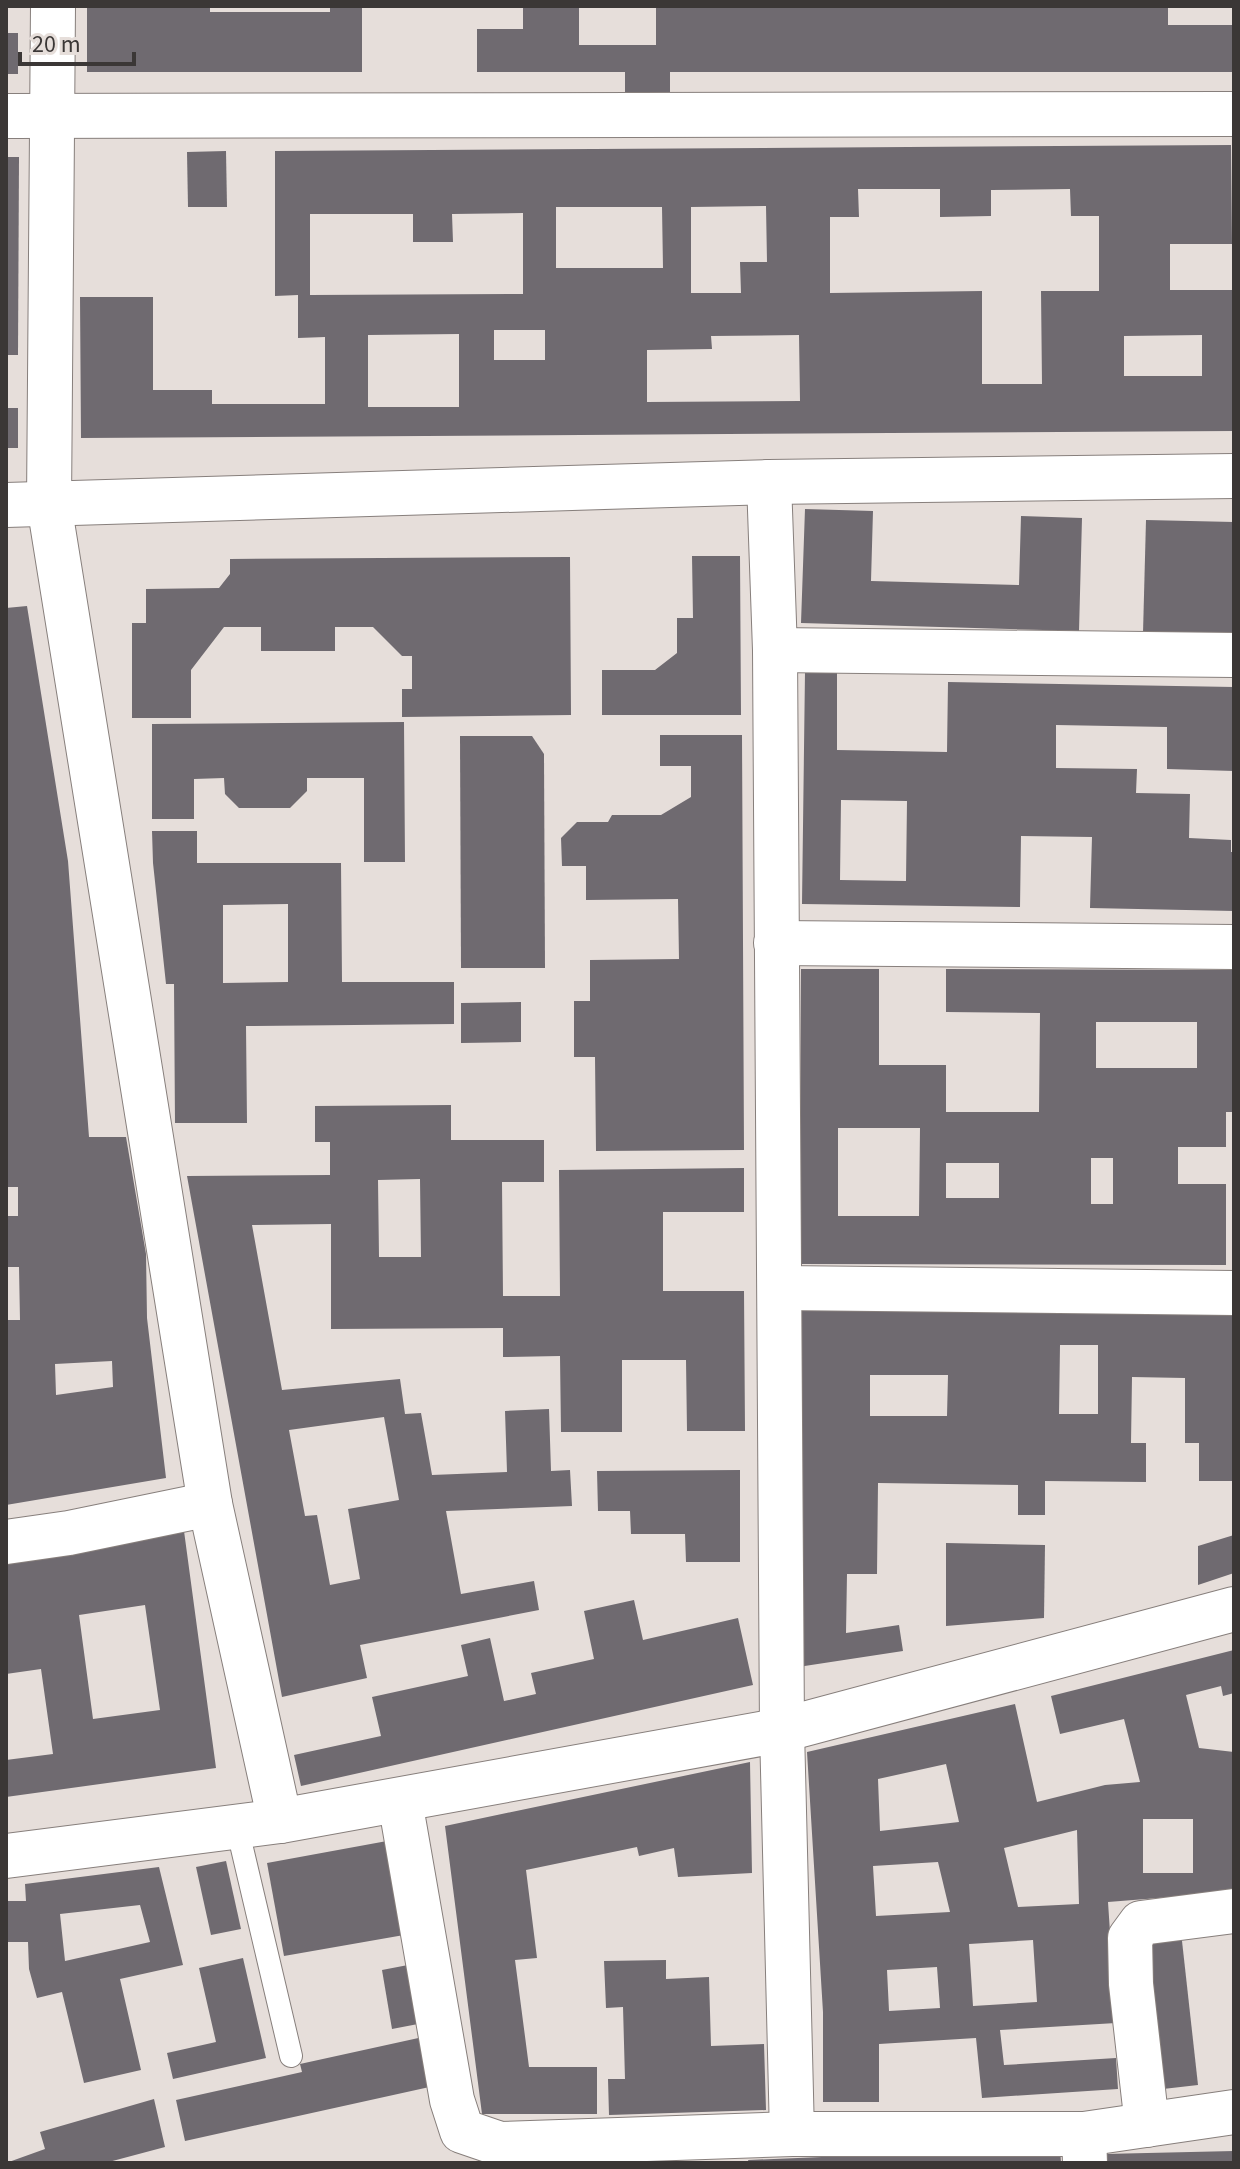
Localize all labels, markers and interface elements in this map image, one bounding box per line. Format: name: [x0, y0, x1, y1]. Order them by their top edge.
scale bar: [20, 16, 134, 66]
text: 20 m: [32, 27, 81, 62]

